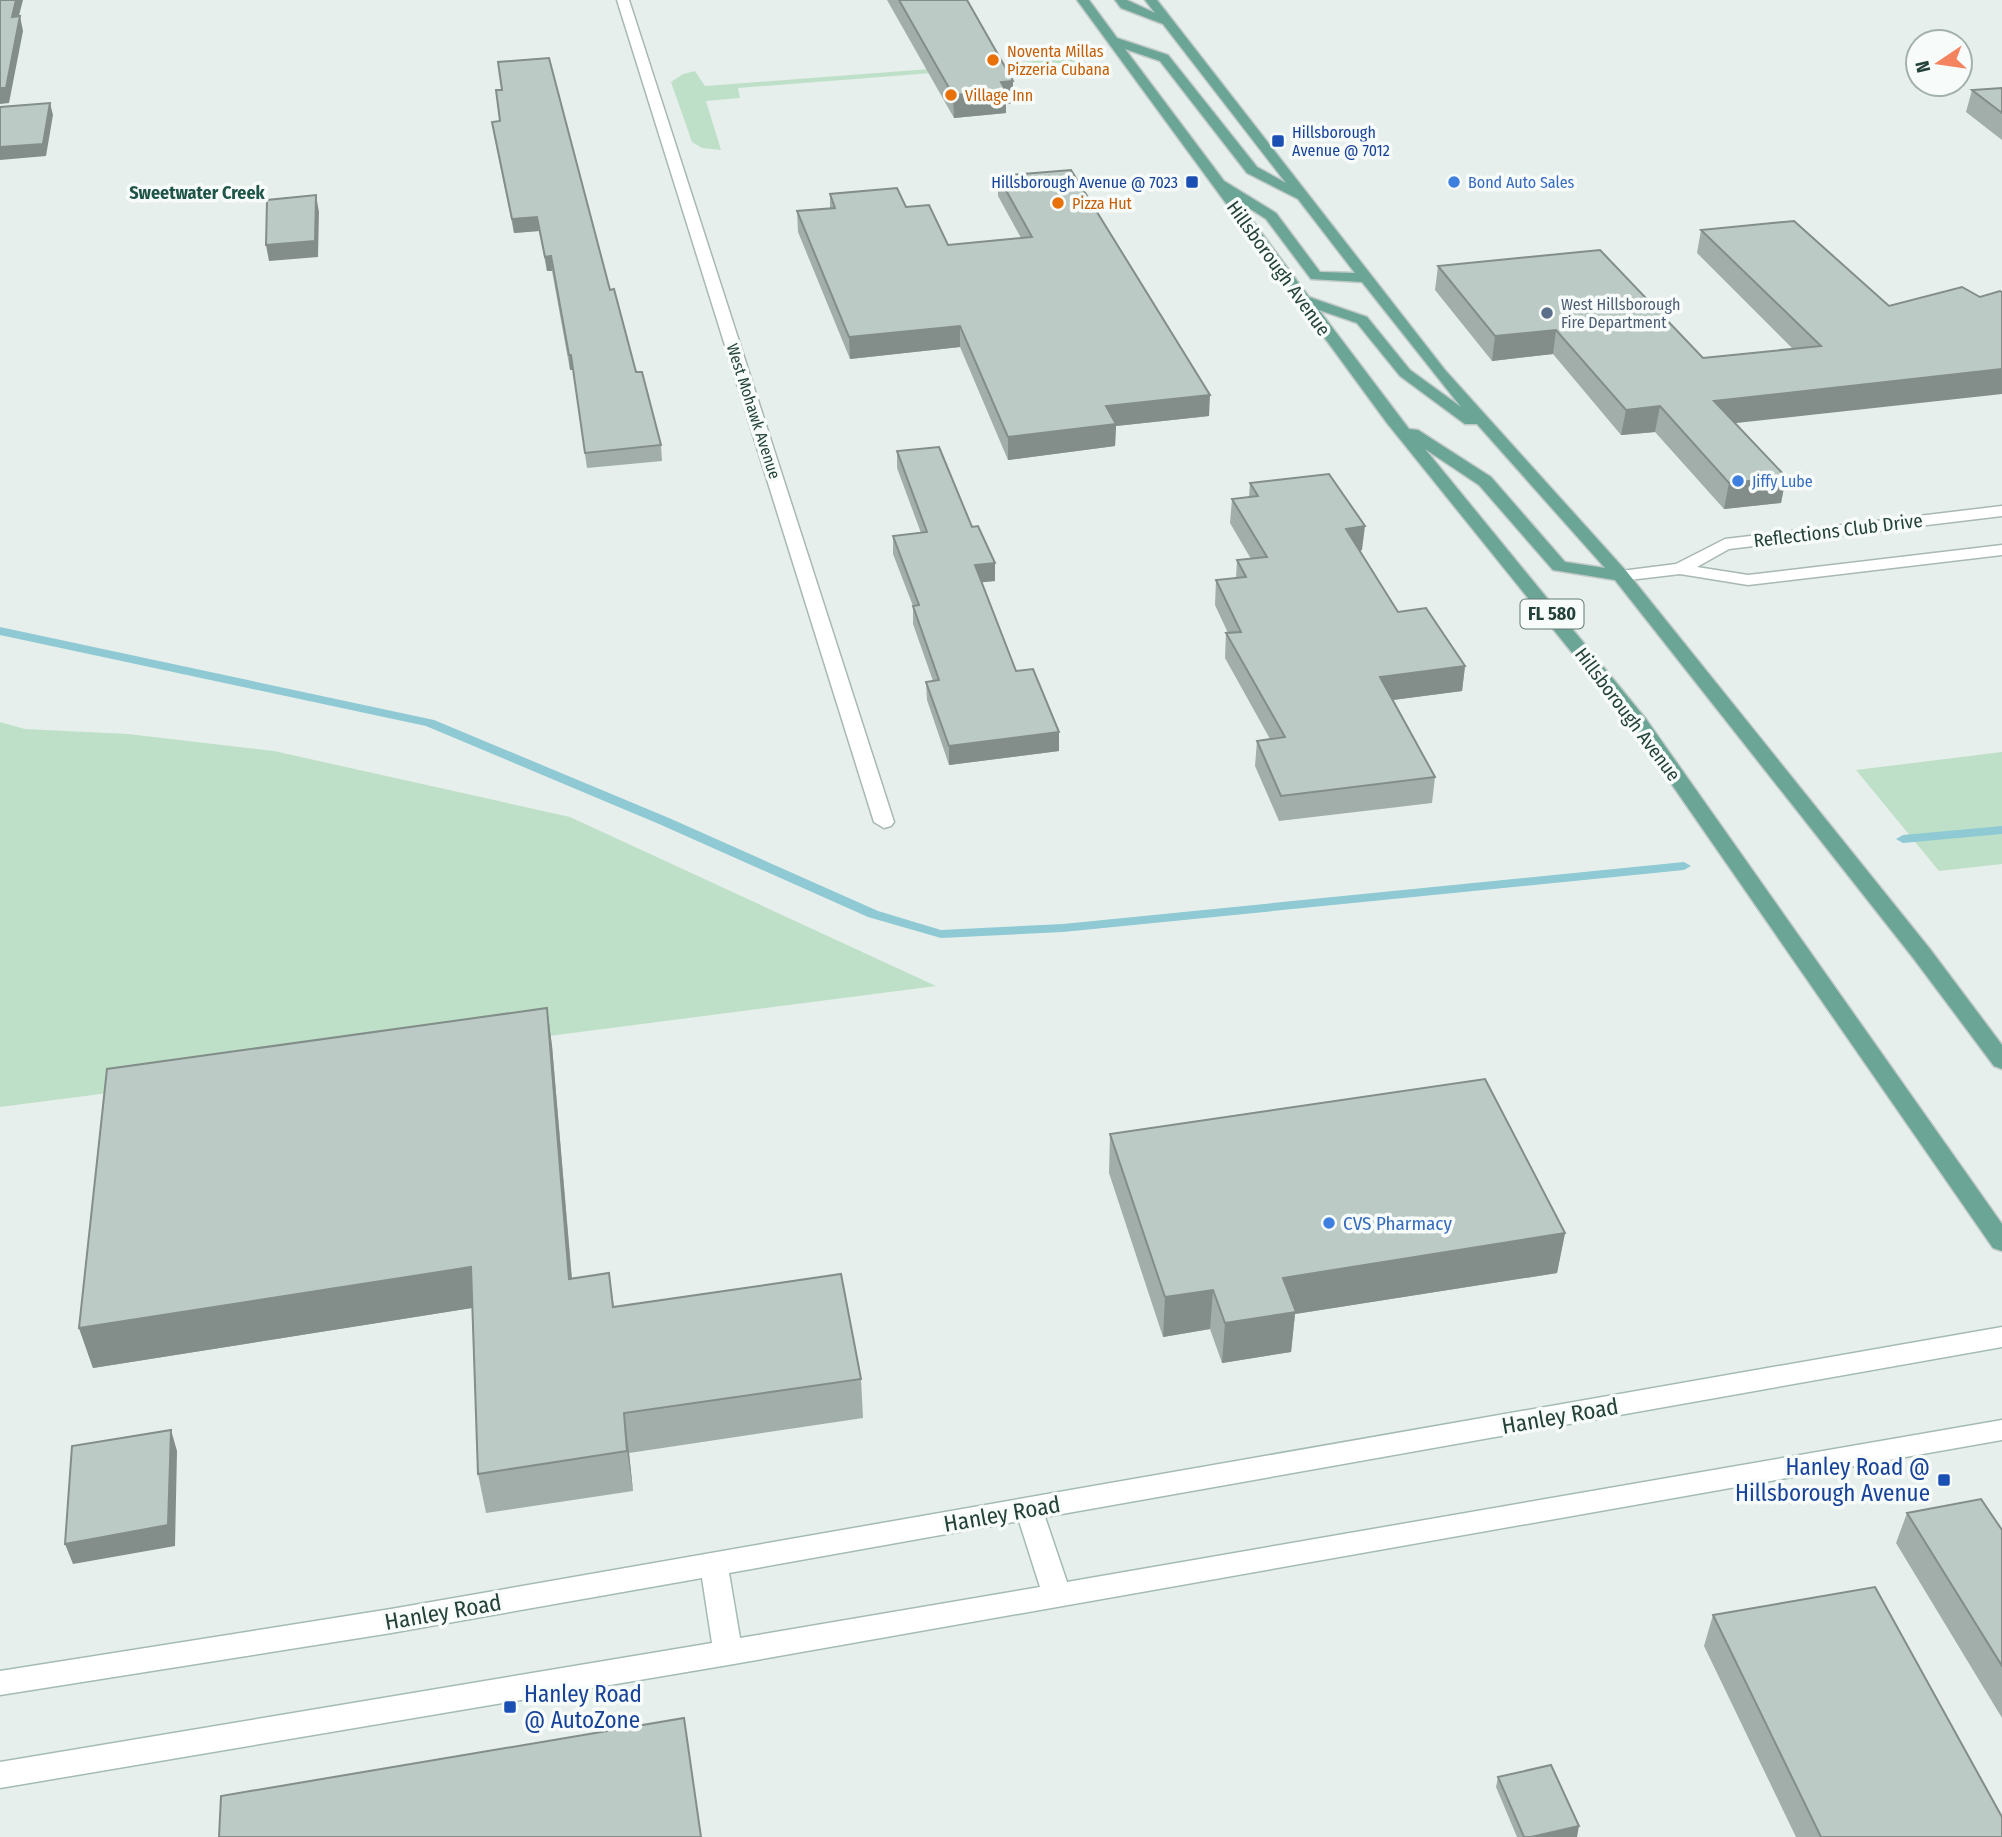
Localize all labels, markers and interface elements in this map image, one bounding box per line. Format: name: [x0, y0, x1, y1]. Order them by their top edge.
north arrow: [1904, 28, 1974, 98]
place label: Noventa Millas Pizzeria Cubana: [1007, 42, 1110, 79]
marker: Noventa Millas Pizzeria Cubana: [985, 52, 1001, 68]
text: N: [1910, 59, 1935, 75]
place label: Village Inn: [965, 86, 1033, 105]
marker: Village Inn: [943, 87, 959, 103]
place label: Hillsborough Avenue @ 7012: [1292, 123, 1390, 160]
marker: Hillsborough Avenue @ 7012: [1270, 133, 1286, 149]
place label: Hillsborough Avenue @ 7023: [991, 173, 1178, 192]
place label: Bond Auto Sales: [1468, 173, 1575, 192]
marker: Hillsborough Avenue @ 7023: [1184, 174, 1200, 190]
marker: Bond Auto Sales: [1446, 174, 1462, 190]
district label: Sweetwater Creek: [129, 182, 266, 204]
place label: Pizza Hut: [1072, 194, 1133, 213]
marker: Pizza Hut: [1050, 195, 1066, 211]
street label: Hillsborough Avenue: [1222, 196, 1335, 340]
place label: West Hillsborough Fire Department: [1561, 295, 1680, 332]
marker: West Hillsborough Fire Department: [1539, 305, 1555, 321]
street label: West Mohawk Avenue: [723, 341, 784, 481]
place label: Jiffy Lube: [1752, 472, 1813, 491]
marker: Jiffy Lube: [1730, 473, 1746, 489]
street label: Reflections Club Drive: [1752, 509, 1924, 552]
road number: FL 580: [1520, 600, 1584, 628]
street label: Hillsborough Avenue: [1570, 643, 1685, 786]
place label: CVS Pharmacy: [1343, 1212, 1452, 1235]
marker: CVS Pharmacy: [1321, 1215, 1337, 1231]
street label: Hanley Road: [1500, 1392, 1620, 1440]
place label: Hanley Road @ Hillsborough Avenue: [1735, 1453, 1930, 1507]
marker: Hanley Road @ Hillsborough Avenue: [1936, 1472, 1952, 1488]
street label: Hanley Road: [942, 1490, 1062, 1538]
street label: Hanley Road: [383, 1588, 503, 1636]
place label: Hanley Road @ AutoZone: [524, 1680, 642, 1734]
marker: Hanley Road @ AutoZone: [502, 1699, 518, 1715]

